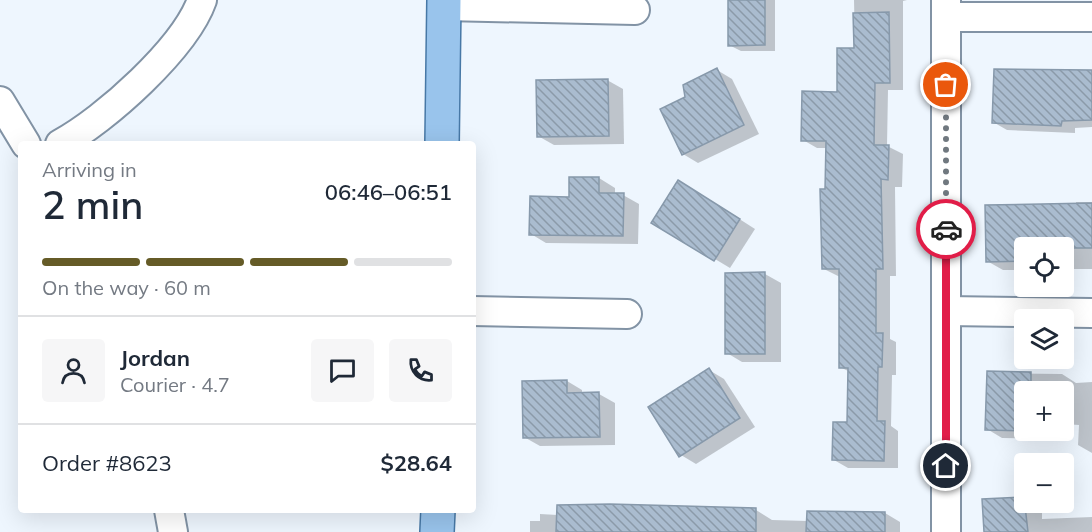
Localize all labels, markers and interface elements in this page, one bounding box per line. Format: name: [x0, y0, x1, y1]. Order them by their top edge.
pin: [920, 59, 971, 110]
icon: bag: [929, 68, 962, 101]
text: Arriving in: [42, 157, 137, 182]
text: 06:46–06:51: [325, 178, 452, 206]
text: 2 min: [42, 180, 143, 229]
courier: [916, 199, 976, 259]
icon: car: [930, 213, 963, 246]
map controls: [1014, 237, 1074, 513]
button: locate: [1014, 237, 1074, 297]
text: On the way · 60 m: [42, 275, 211, 300]
button: layers: [1014, 309, 1074, 369]
button: person: [42, 339, 105, 402]
button: chat: [311, 339, 374, 402]
button: phone: [389, 339, 452, 402]
text: Jordan: [120, 344, 190, 372]
text: Courier · 4.7: [120, 372, 230, 397]
button: +: [1014, 381, 1074, 441]
pin: [920, 440, 971, 491]
text: Order #8623: [42, 449, 172, 477]
text: $28.64: [381, 449, 452, 477]
icon: home: [929, 449, 962, 482]
button: −: [1014, 453, 1074, 513]

